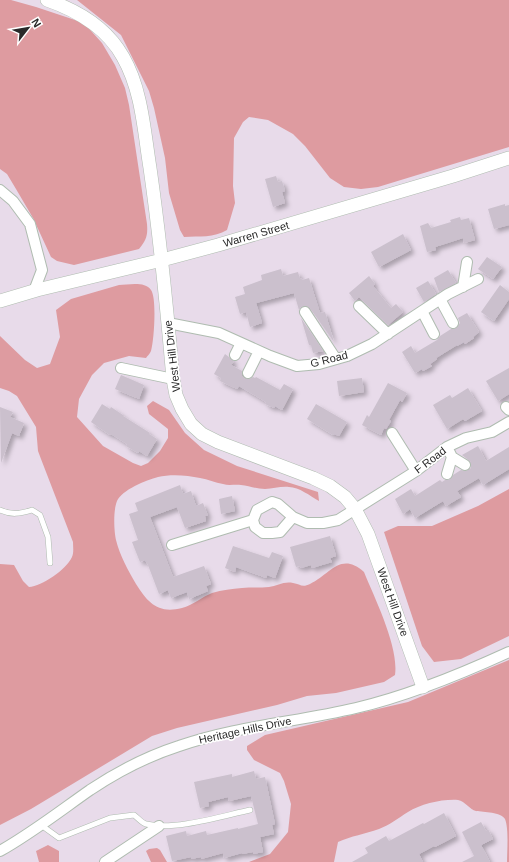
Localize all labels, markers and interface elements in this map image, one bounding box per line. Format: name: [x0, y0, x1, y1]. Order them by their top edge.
north arrow: [8, 8, 48, 48]
text: N: [29, 16, 44, 29]
street label: Warren Street: [222, 219, 290, 249]
street label: West Hill Drive: [162, 320, 182, 392]
street label: G Road: [309, 349, 349, 369]
street label: F Road: [412, 444, 448, 476]
street label: West Hill Drive: [375, 566, 411, 638]
street label: Heritage Hills Drive: [198, 714, 292, 746]

